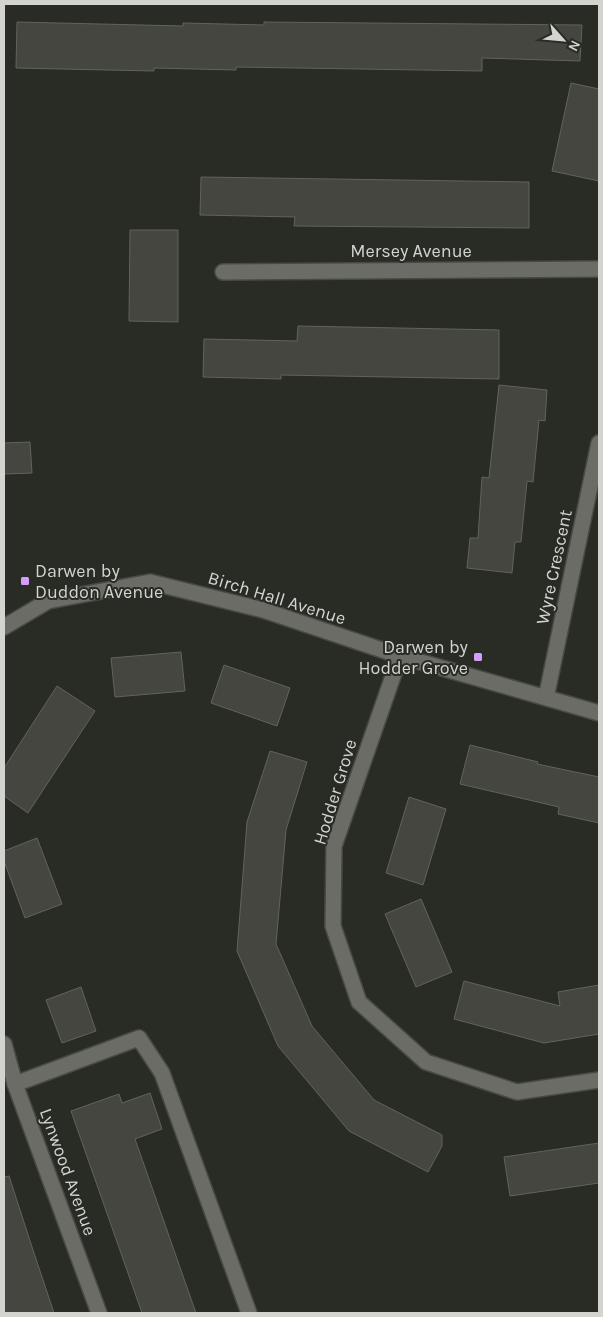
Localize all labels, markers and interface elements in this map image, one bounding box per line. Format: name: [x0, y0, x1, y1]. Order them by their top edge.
north arrow: [538, 15, 588, 65]
text: N: [564, 37, 584, 54]
street label: Mersey Avenue: [350, 240, 472, 262]
street label: Wyre Crescent: [531, 507, 577, 626]
place label: Darwen by Duddon Avenue: [35, 560, 163, 603]
street label: Birch Hall Avenue: [205, 567, 349, 629]
marker: Darwen by Duddon Avenue: [19, 575, 31, 587]
place label: Darwen by Hodder Grove: [359, 636, 469, 679]
marker: Darwen by Hodder Grove: [472, 651, 484, 663]
street label: Hodder Grove: [308, 736, 362, 848]
street label: Lynwood Avenue: [35, 1105, 101, 1239]

